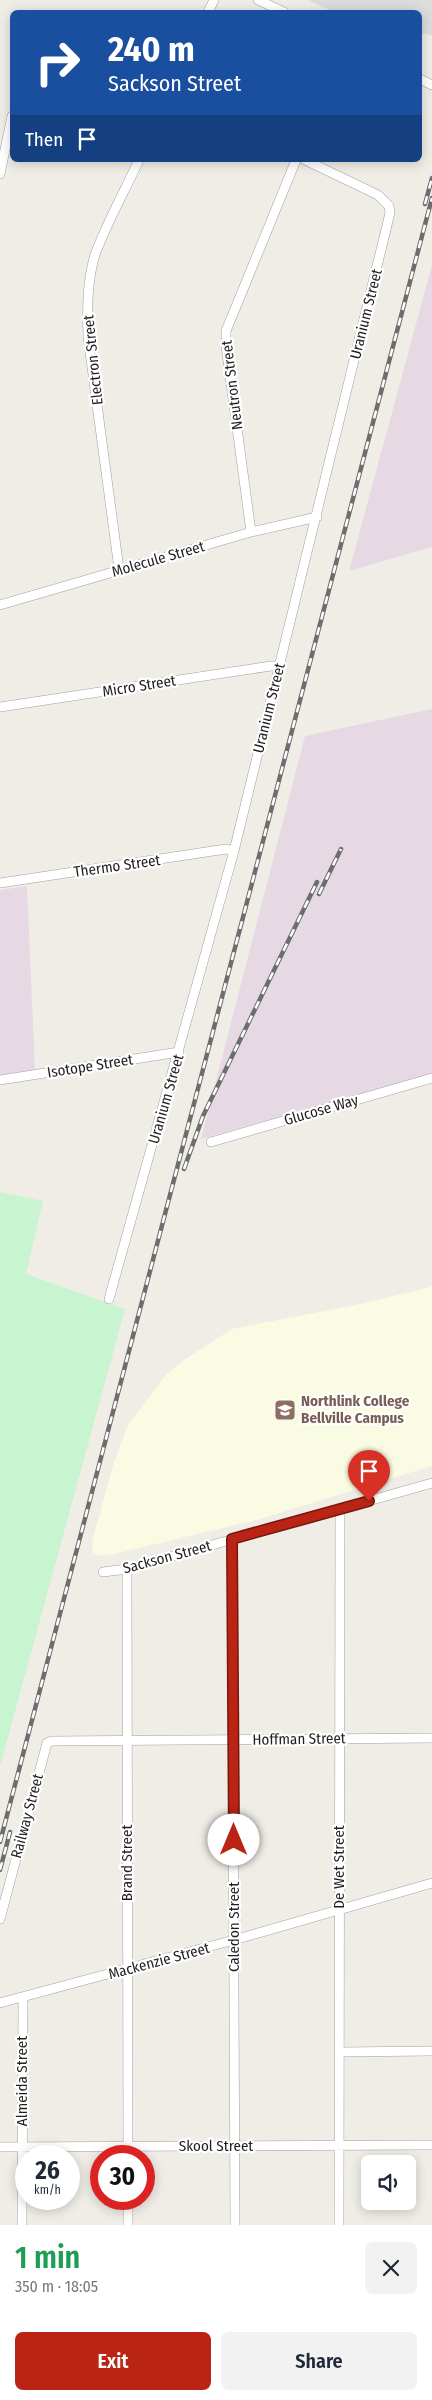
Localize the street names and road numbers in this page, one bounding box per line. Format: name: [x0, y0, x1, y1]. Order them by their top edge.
street label: Uranium Street: [346, 267, 386, 361]
street label: Electron Street: [79, 314, 107, 406]
street label: Neutron Street: [218, 339, 246, 431]
street label: Molecule Street: [110, 537, 207, 581]
street label: Uranium Street: [249, 661, 289, 755]
street label: Micro Street: [101, 671, 177, 701]
street label: Thermo Street: [73, 851, 162, 881]
street label: Isotope Street: [46, 1050, 134, 1082]
street label: Uranium Street: [145, 1052, 187, 1146]
street label: Glucose Way: [282, 1091, 360, 1129]
street label: Sackson Street: [121, 1537, 213, 1577]
street label: Hoffman Street: [252, 1729, 346, 1749]
street label: Railway Street: [7, 1772, 47, 1860]
street label: Brand Street: [118, 1825, 136, 1901]
street label: De Wet Street: [330, 1825, 348, 1909]
street label: Caledon Street: [225, 1882, 243, 1972]
street label: Mackenzie Street: [106, 1939, 212, 1983]
street label: Almeida Street: [13, 2036, 31, 2126]
street label: Skool Street: [179, 2137, 253, 2155]

